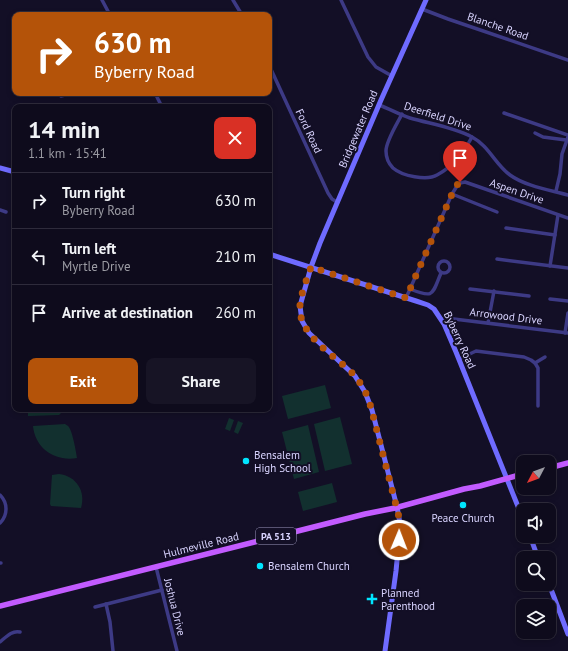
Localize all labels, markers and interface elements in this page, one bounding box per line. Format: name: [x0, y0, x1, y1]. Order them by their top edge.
street label: Blanche Road: [466, 9, 531, 43]
text: 630 m: [94, 24, 171, 61]
icon: right: [28, 28, 80, 80]
text: Byberry Road: [94, 60, 195, 83]
street label: Bridgewater Road: [335, 88, 381, 170]
street label: Deerfield Drive: [402, 98, 474, 134]
street label: Ford Road: [293, 107, 325, 156]
text: 14 min: [28, 114, 100, 145]
button: close: [214, 117, 256, 159]
pin: [443, 141, 477, 182]
text: 1.1 km · 15:41: [28, 145, 107, 162]
icon: arrive: [449, 147, 471, 169]
street label: Aspen Drive: [488, 175, 546, 207]
text: Turn right: [62, 183, 125, 202]
icon: right: [28, 190, 50, 212]
text: 630 m: [215, 191, 256, 210]
text: Byberry Road: [62, 202, 135, 219]
text: Turn left: [62, 239, 116, 258]
icon: left: [28, 246, 50, 268]
text: 210 m: [215, 247, 256, 266]
text: Myrtle Drive: [62, 258, 131, 275]
icon: arrive: [28, 302, 50, 324]
text: Arrive at destination: [62, 303, 193, 322]
text: 260 m: [215, 303, 256, 322]
street label: Arrowood Drive: [469, 305, 543, 327]
street label: Byberry Road: [441, 309, 479, 371]
button: Exit: [28, 358, 138, 404]
button: Share: [146, 358, 256, 404]
place label: Bensalem High School: [254, 448, 312, 475]
north arrow: [516, 455, 556, 495]
map controls: [516, 455, 556, 639]
marker: Bensalem High School: [241, 456, 251, 466]
marker: Peace Church: [458, 500, 468, 510]
button: sound: [516, 503, 556, 543]
place label: Peace Church: [432, 511, 494, 525]
position arrow: [378, 519, 420, 561]
road number: PA 513: [256, 528, 296, 544]
street label: Hulmeville Road: [162, 529, 240, 561]
button: search: [516, 551, 556, 591]
place label: Bensalem Church: [268, 559, 350, 573]
marker: Bensalem Church: [255, 561, 265, 571]
street label: Joshua Drive: [161, 576, 189, 638]
place label: Planned Parenthood: [381, 586, 435, 613]
marker: Planned Parenthood: [366, 593, 378, 605]
button: layers: [516, 599, 556, 639]

